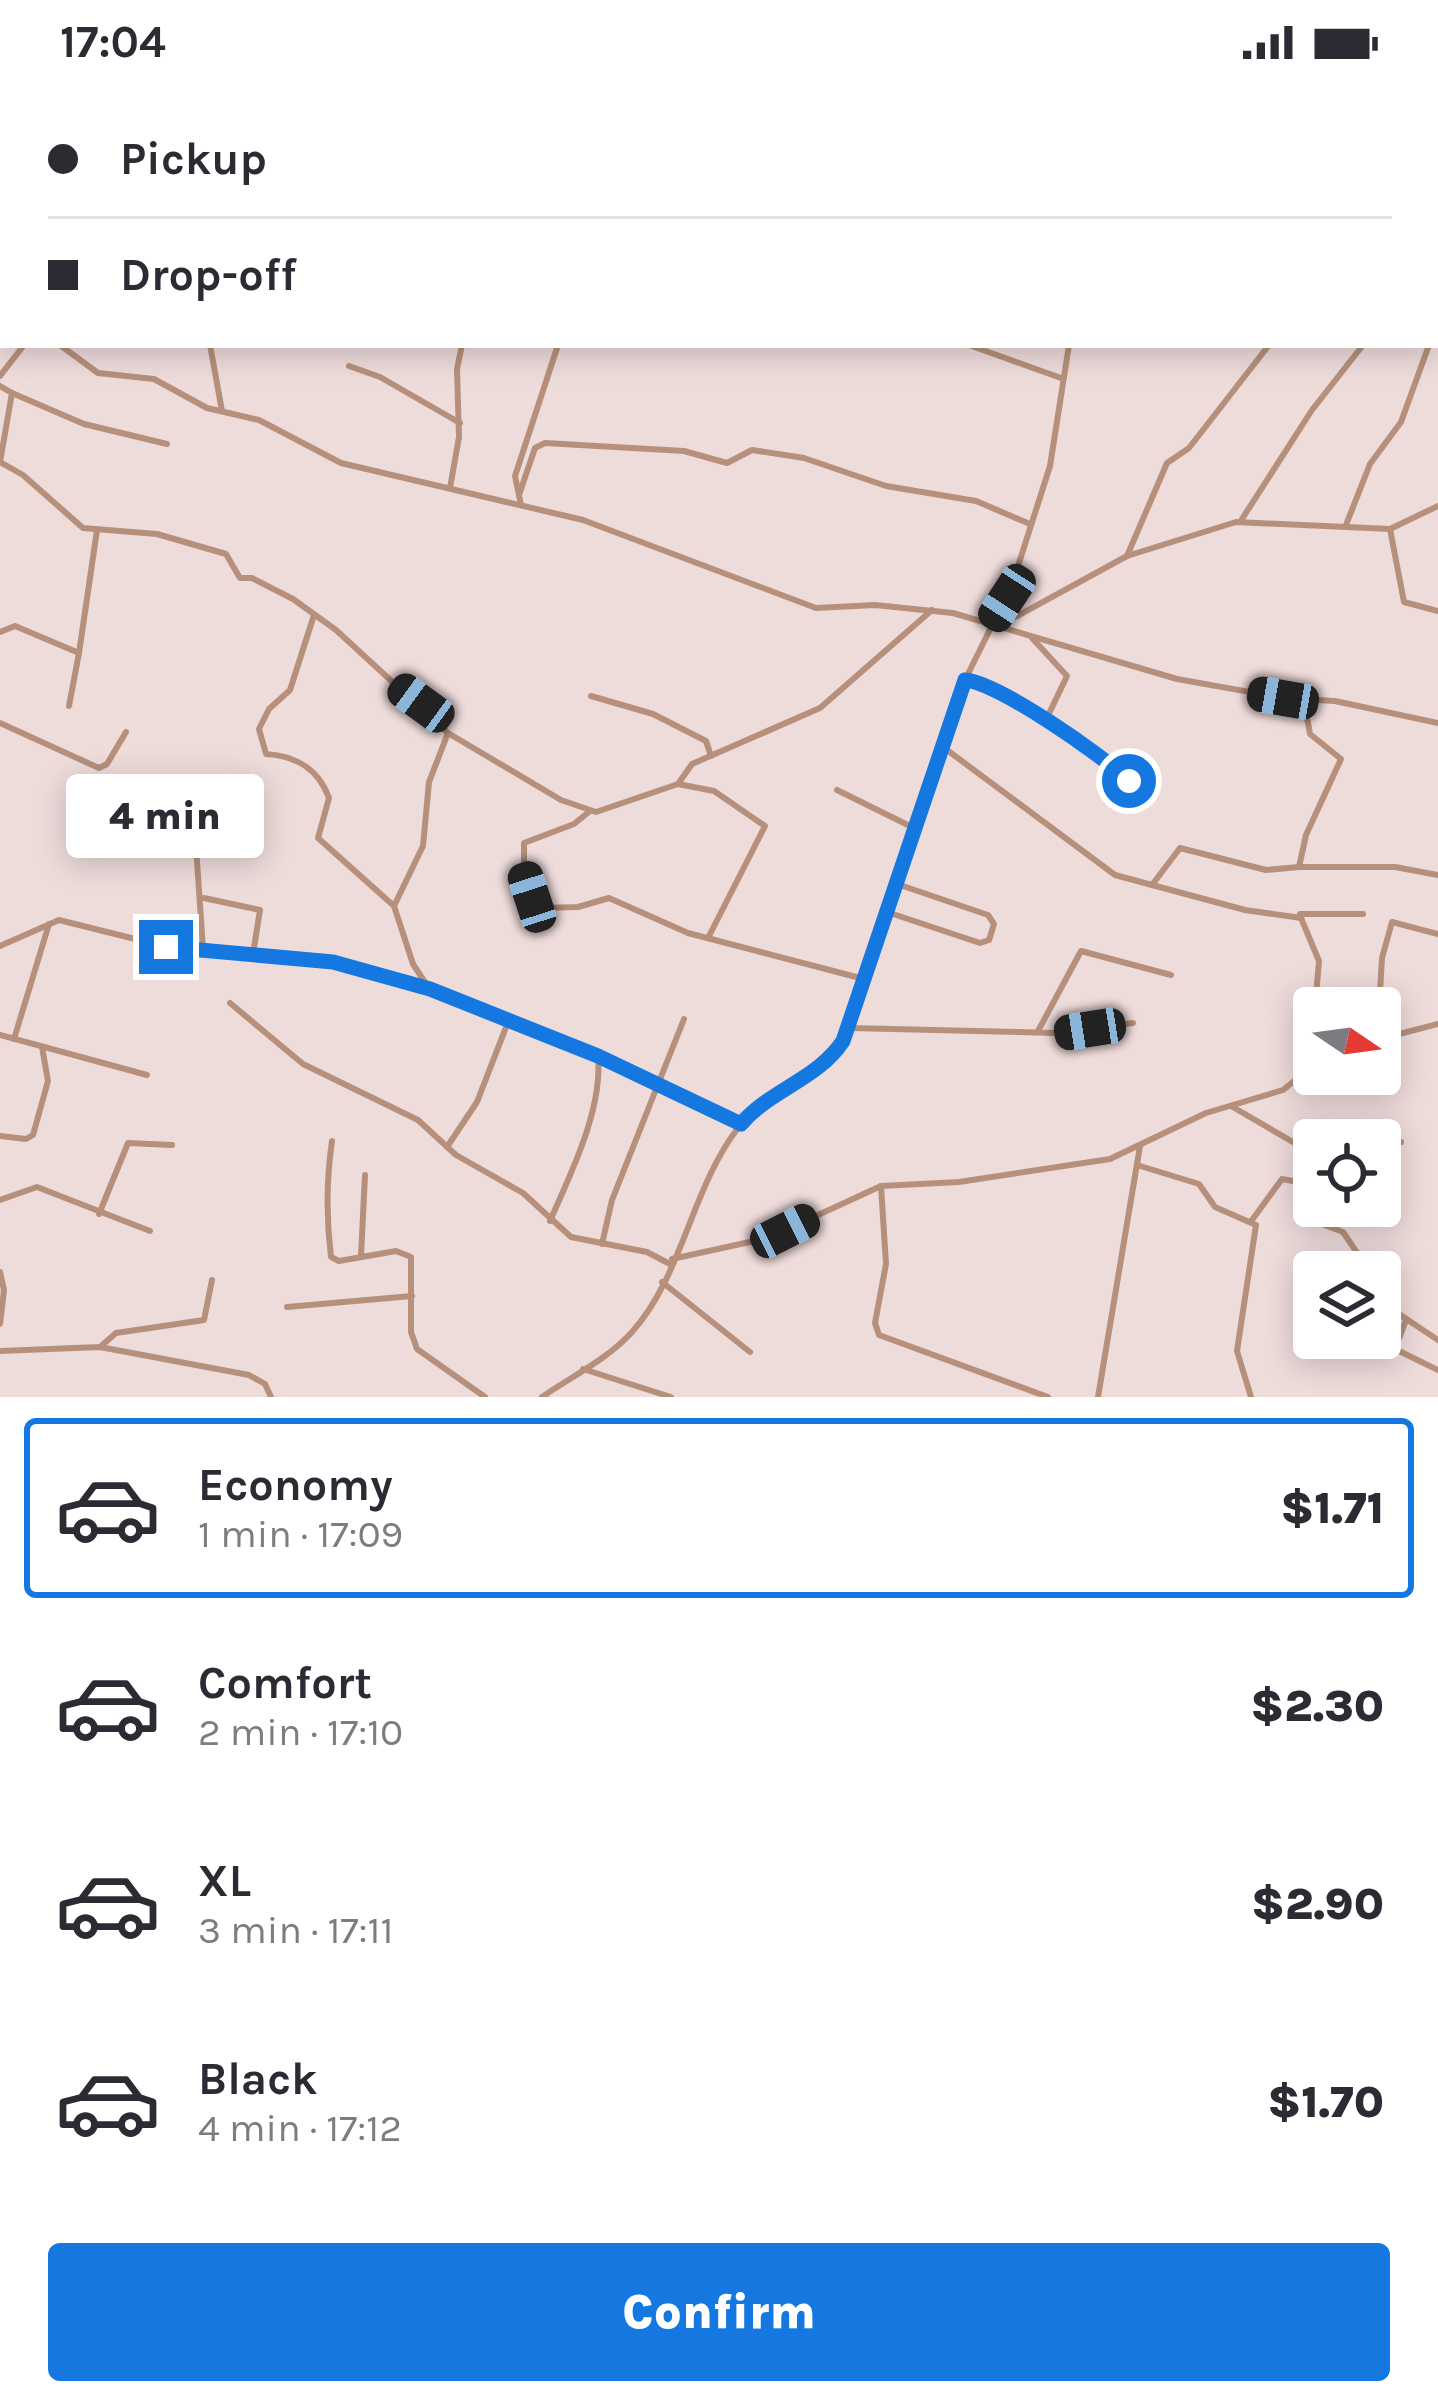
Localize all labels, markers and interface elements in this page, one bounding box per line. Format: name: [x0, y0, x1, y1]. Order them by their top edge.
text: 17:04: [60, 16, 166, 68]
text: Pickup: [120, 133, 267, 185]
text: Drop-off: [120, 249, 297, 301]
car: [972, 558, 1042, 638]
car: [381, 667, 461, 739]
car: [1244, 674, 1322, 722]
route start: [1102, 754, 1156, 808]
callout: 4 min: [67, 773, 265, 857]
text: 4 min: [109, 793, 221, 839]
car: [504, 857, 560, 937]
route end: [139, 920, 193, 974]
north arrow: [1293, 987, 1401, 1095]
map controls: [1293, 987, 1401, 1359]
car: [1052, 1006, 1128, 1052]
button: locate: [1293, 1119, 1401, 1227]
car: [745, 1199, 825, 1263]
button: layers: [1293, 1251, 1401, 1359]
icon: car: [54, 1454, 162, 1562]
text: Economy: [198, 1459, 393, 1511]
text: $1.71: [1281, 1482, 1384, 1534]
text: 1 min · 17:09: [198, 1511, 403, 1557]
icon: car: [54, 1652, 162, 1760]
text: Comfort: [198, 1657, 372, 1709]
text: $2.30: [1251, 1680, 1384, 1732]
text: 2 min · 17:10: [198, 1709, 403, 1755]
icon: car: [54, 1850, 162, 1958]
text: XL: [198, 1855, 251, 1907]
text: $2.90: [1251, 1878, 1384, 1930]
text: 3 min · 17:11: [198, 1907, 393, 1953]
icon: car: [54, 2048, 162, 2156]
text: Black: [198, 2053, 318, 2105]
text: $1.70: [1268, 2076, 1384, 2128]
text: 4 min · 17:12: [198, 2105, 402, 2151]
button: Confirm: [48, 2243, 1390, 2381]

